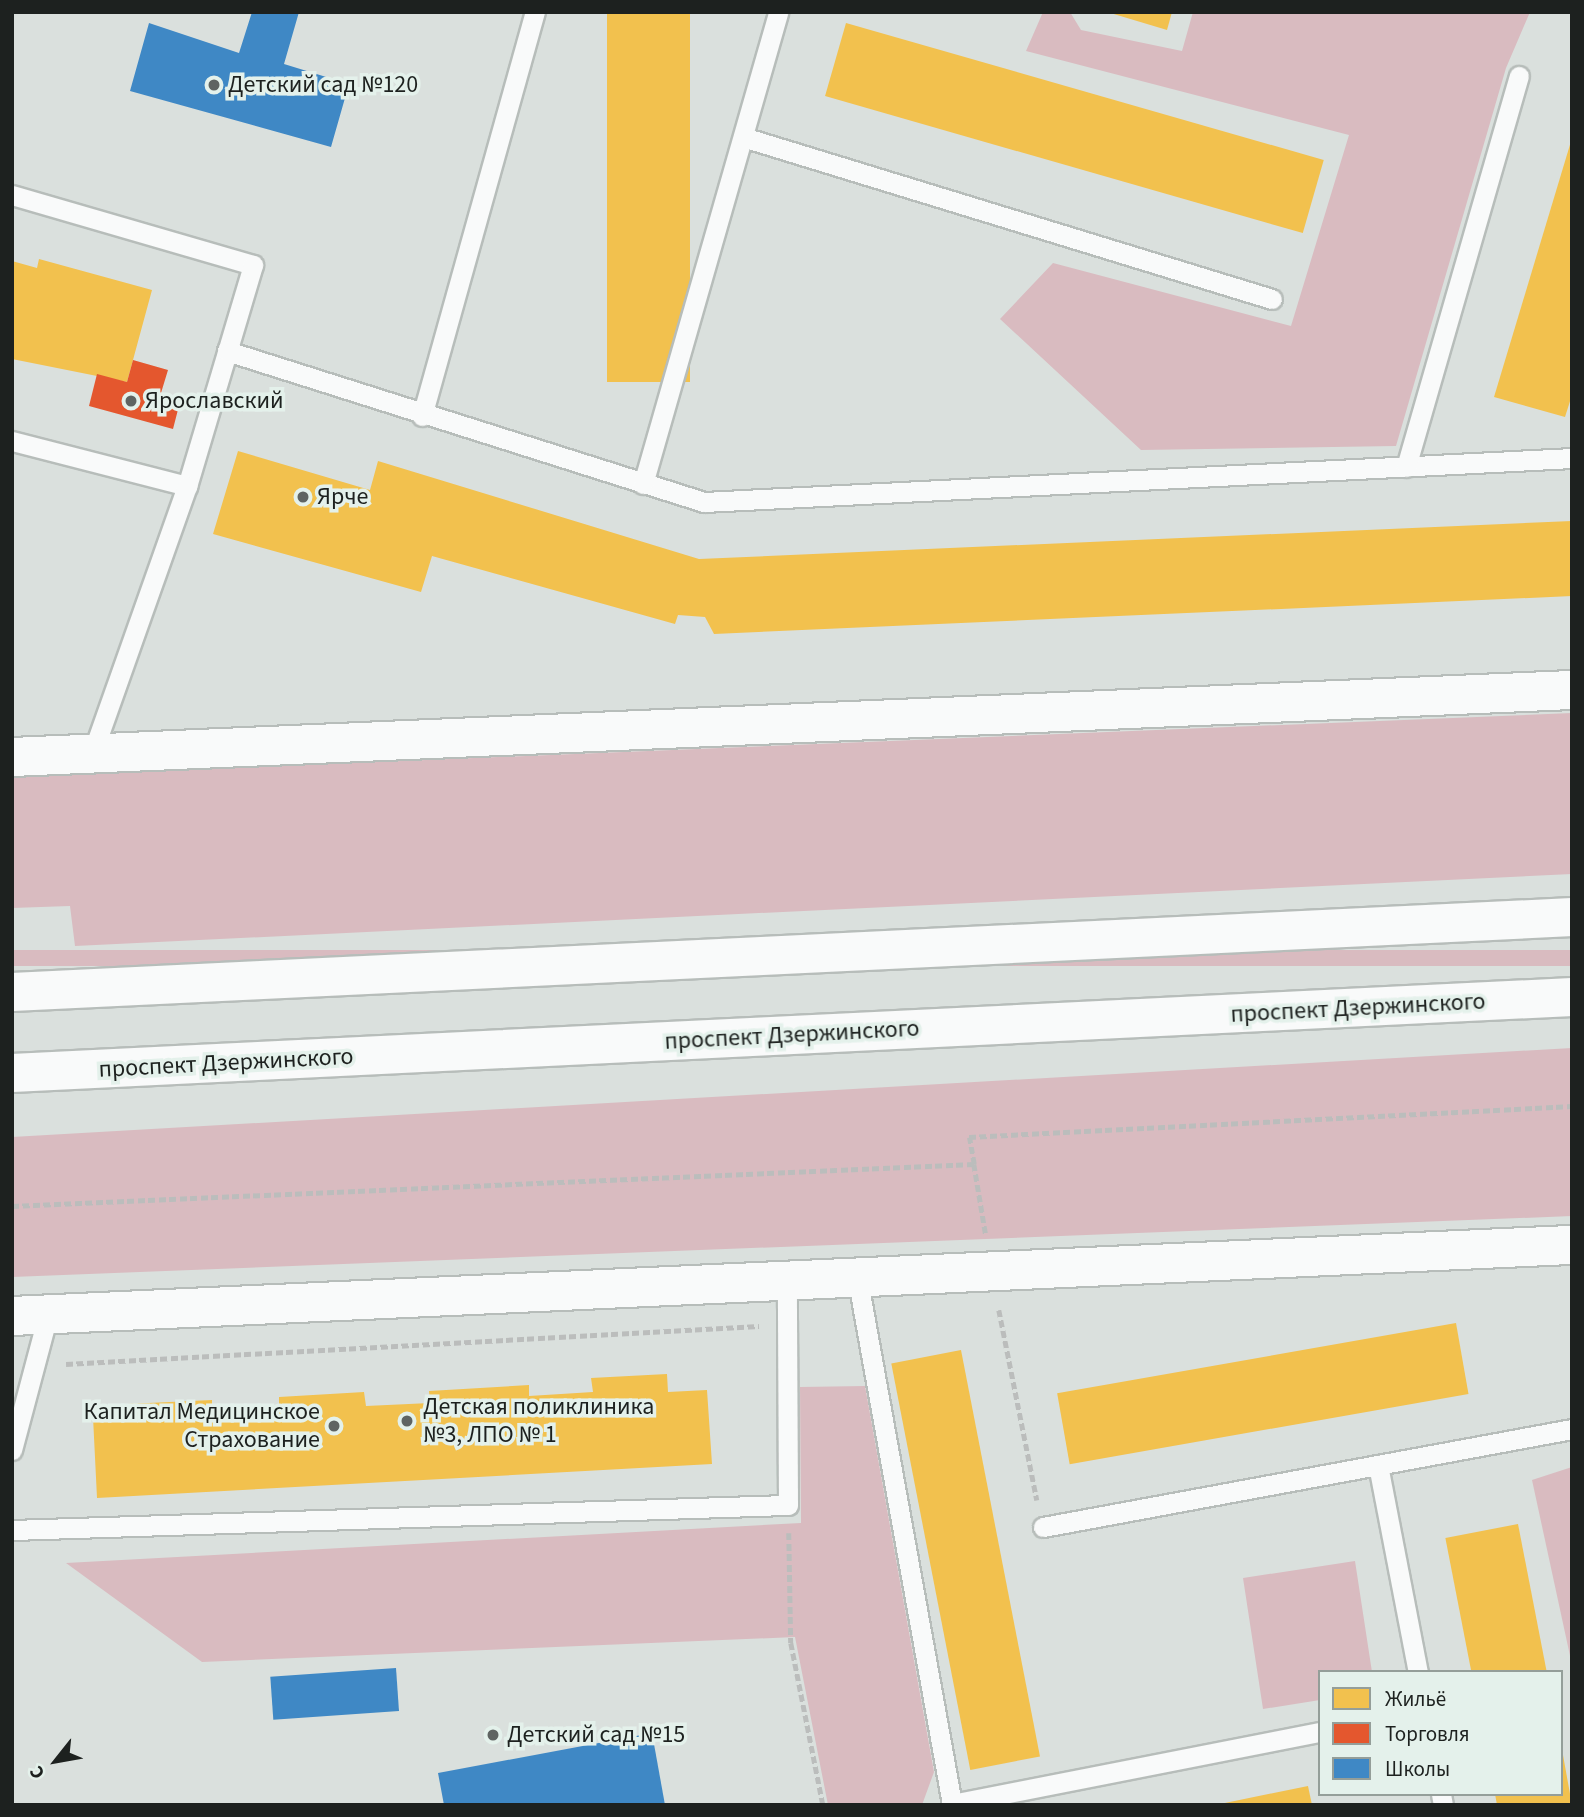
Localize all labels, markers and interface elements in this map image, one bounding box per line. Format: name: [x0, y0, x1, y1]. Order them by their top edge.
place label: Детский сад №120: [228, 71, 418, 99]
marker: Детский сад №120: [206, 77, 222, 93]
place label: Ярославский: [145, 387, 284, 415]
marker: Ярославский: [123, 393, 139, 409]
place label: Ярче: [317, 483, 368, 511]
marker: Ярче: [295, 489, 311, 505]
street label: проспект Дзержинского: [1230, 987, 1486, 1029]
street label: проспект Дзержинского: [664, 1014, 920, 1056]
street label: проспект Дзержинского: [98, 1042, 354, 1084]
place label: Детская поликлиника №3, ЛПО № 1: [423, 1393, 654, 1449]
place label: Капитал Медицинское Страхование: [84, 1398, 320, 1454]
marker: Детская поликлиника №3, ЛПО № 1: [397, 1411, 417, 1431]
marker: Капитал Медицинское Страхование: [326, 1418, 342, 1434]
legend: [1318, 1670, 1563, 1796]
text: Жильё: [1385, 1684, 1446, 1714]
text: Торговля: [1385, 1719, 1470, 1749]
place label: Детский сад №15: [507, 1721, 685, 1749]
north arrow: [21, 1726, 91, 1796]
marker: Детский сад №15: [485, 1727, 501, 1743]
text: Школы: [1385, 1754, 1450, 1784]
text: С: [23, 1760, 52, 1784]

